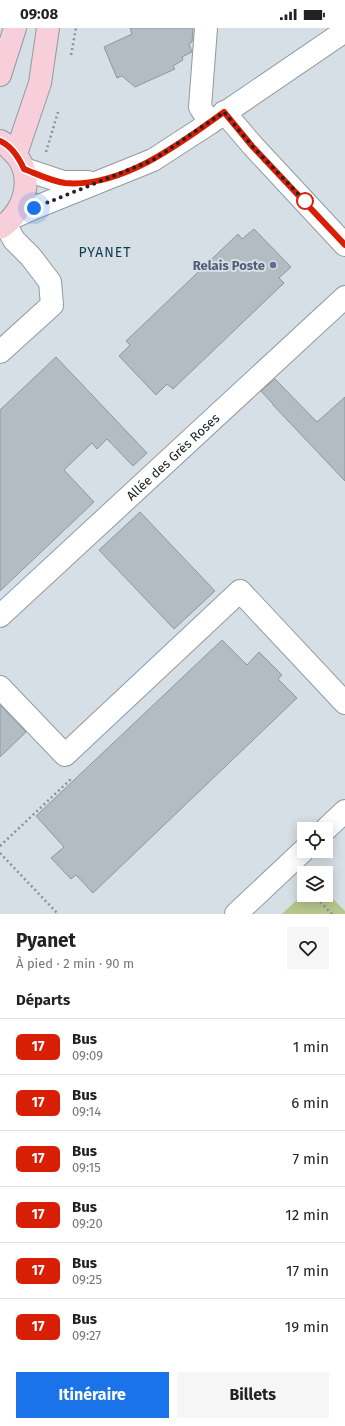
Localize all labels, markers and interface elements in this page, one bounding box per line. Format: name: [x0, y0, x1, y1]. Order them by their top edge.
text: 09:08: [20, 5, 58, 23]
unlabelled marker: [296, 192, 314, 210]
your location: [24, 198, 44, 218]
district label: PYANET: [79, 244, 131, 261]
place label: Relais Poste: [193, 258, 265, 273]
marker: Relais Poste: [268, 260, 278, 270]
street label: Allée des Grès Roses: [123, 410, 222, 503]
map controls: [297, 822, 333, 902]
button: locate: [297, 822, 333, 858]
button: layers: [297, 866, 333, 902]
button: heart: [287, 927, 329, 969]
text: Pyanet: [16, 929, 76, 952]
text: À pied · 2 min · 90 m: [16, 956, 134, 971]
text: Départs: [16, 991, 70, 1009]
text: Bus: [72, 1030, 97, 1048]
text: 17: [31, 1038, 45, 1055]
text: 1 min: [293, 1038, 329, 1056]
text: 09:09: [72, 1048, 103, 1063]
text: Bus: [72, 1086, 97, 1104]
text: 17: [31, 1094, 45, 1111]
text: 6 min: [291, 1094, 329, 1112]
text: 09:14: [72, 1104, 101, 1119]
text: Bus: [72, 1142, 97, 1160]
text: 17: [31, 1150, 45, 1167]
text: 7 min: [292, 1150, 329, 1168]
text: 09:15: [72, 1160, 101, 1175]
text: Bus: [72, 1198, 97, 1216]
text: 17: [31, 1206, 45, 1223]
text: 12 min: [285, 1206, 329, 1224]
text: 09:20: [72, 1216, 103, 1231]
text: Bus: [72, 1254, 97, 1272]
text: 17: [31, 1262, 45, 1279]
text: 17 min: [286, 1262, 329, 1280]
text: 09:25: [72, 1272, 102, 1287]
text: Bus: [72, 1310, 97, 1328]
text: 17: [31, 1318, 45, 1335]
text: 19 min: [285, 1318, 329, 1336]
text: 09:27: [72, 1328, 101, 1343]
button: Itinéraire: [16, 1372, 169, 1418]
button: Billets: [177, 1372, 329, 1418]

